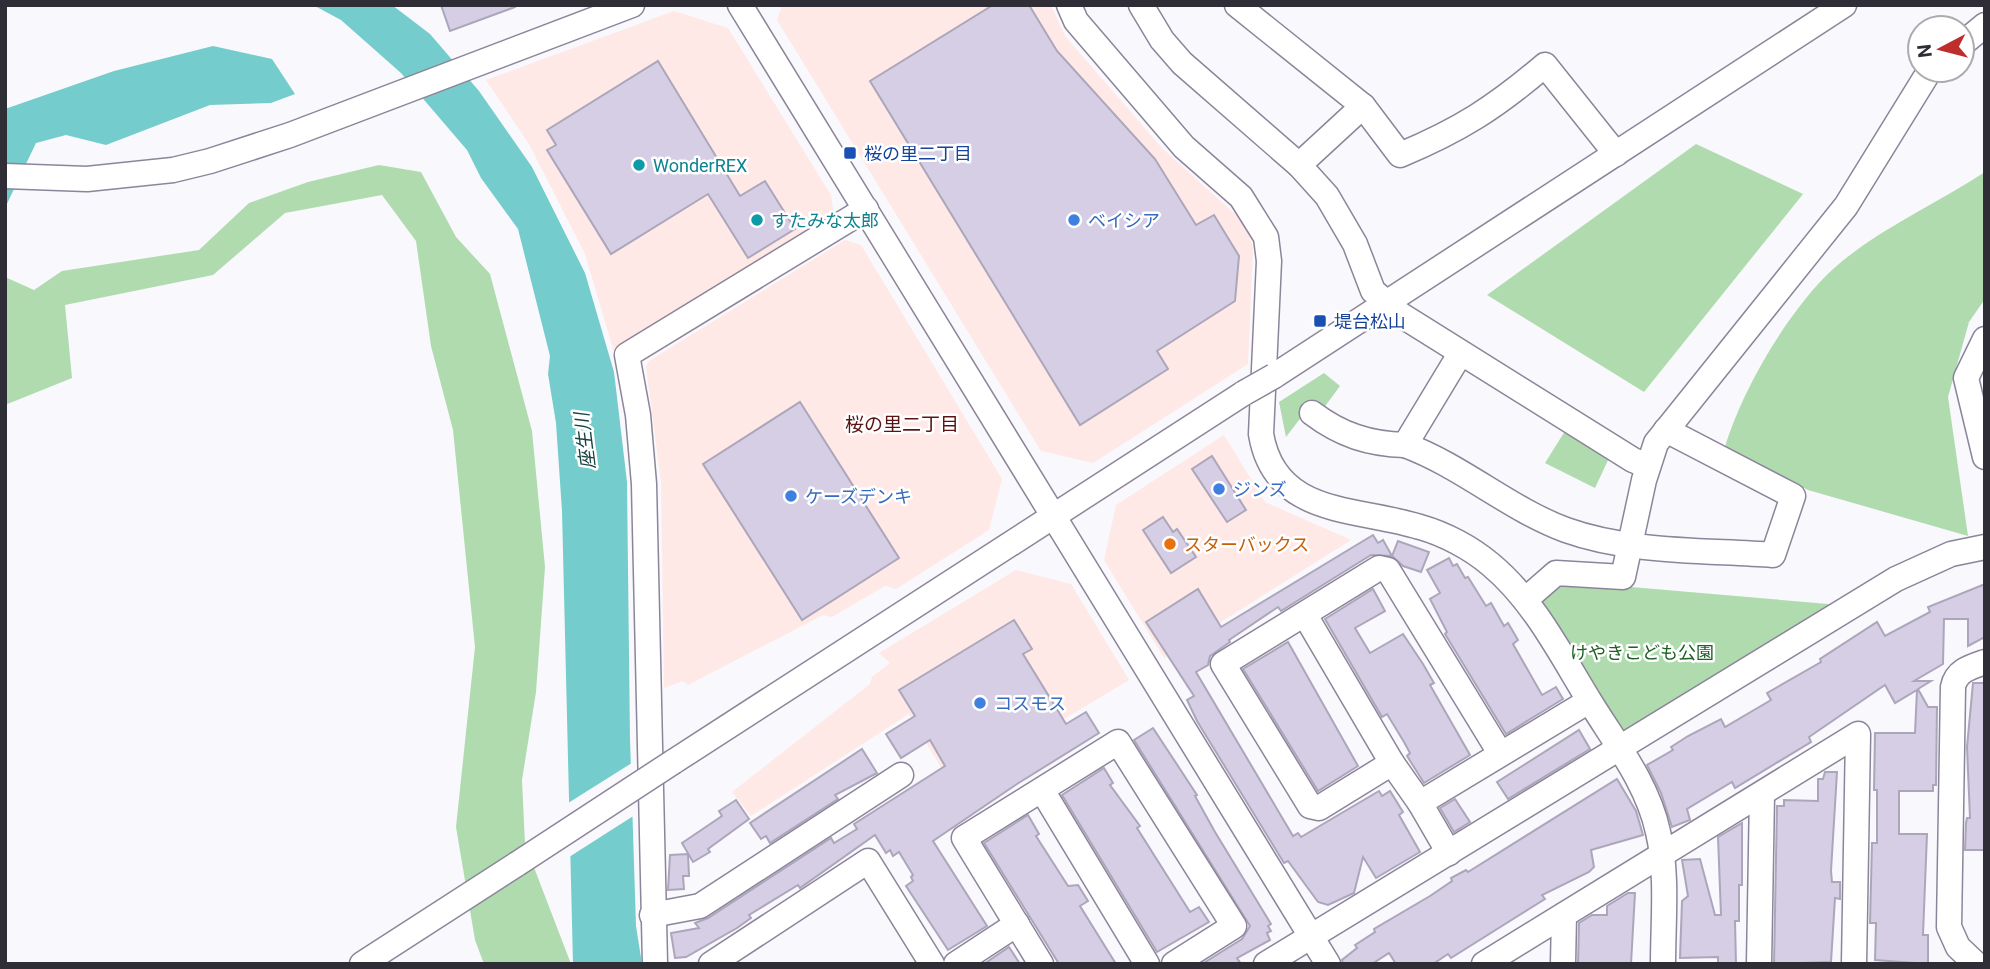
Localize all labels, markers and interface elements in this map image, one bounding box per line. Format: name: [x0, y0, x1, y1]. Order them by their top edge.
north arrow: [1906, 14, 1976, 84]
text: N: [1912, 43, 1937, 59]
place label: 桜の里二丁目: [864, 143, 972, 164]
marker: 桜の里二丁目: [842, 145, 858, 161]
place label: WonderREX: [653, 155, 747, 176]
marker: WonderREX: [631, 157, 647, 173]
place label: すたみな太郎: [771, 210, 879, 231]
place label: ベイシア: [1088, 210, 1160, 231]
marker: すたみな太郎: [749, 212, 765, 228]
marker: ベイシア: [1066, 212, 1082, 228]
place label: 堤台松山: [1334, 311, 1406, 332]
marker: 堤台松山: [1312, 313, 1328, 329]
water label: 座生川: [570, 409, 600, 471]
district label: 桜の里二丁目: [845, 413, 959, 436]
place label: ジンズ: [1233, 479, 1287, 500]
marker: ジンズ: [1211, 481, 1227, 497]
place label: ケーズデンキ: [805, 486, 912, 507]
marker: ケーズデンキ: [783, 488, 799, 504]
place label: スターバックス: [1184, 534, 1309, 555]
marker: スターバックス: [1162, 536, 1178, 552]
park label: けやきこども公園: [1570, 642, 1714, 663]
place label: コスモス: [994, 693, 1066, 714]
marker: コスモス: [972, 695, 988, 711]

